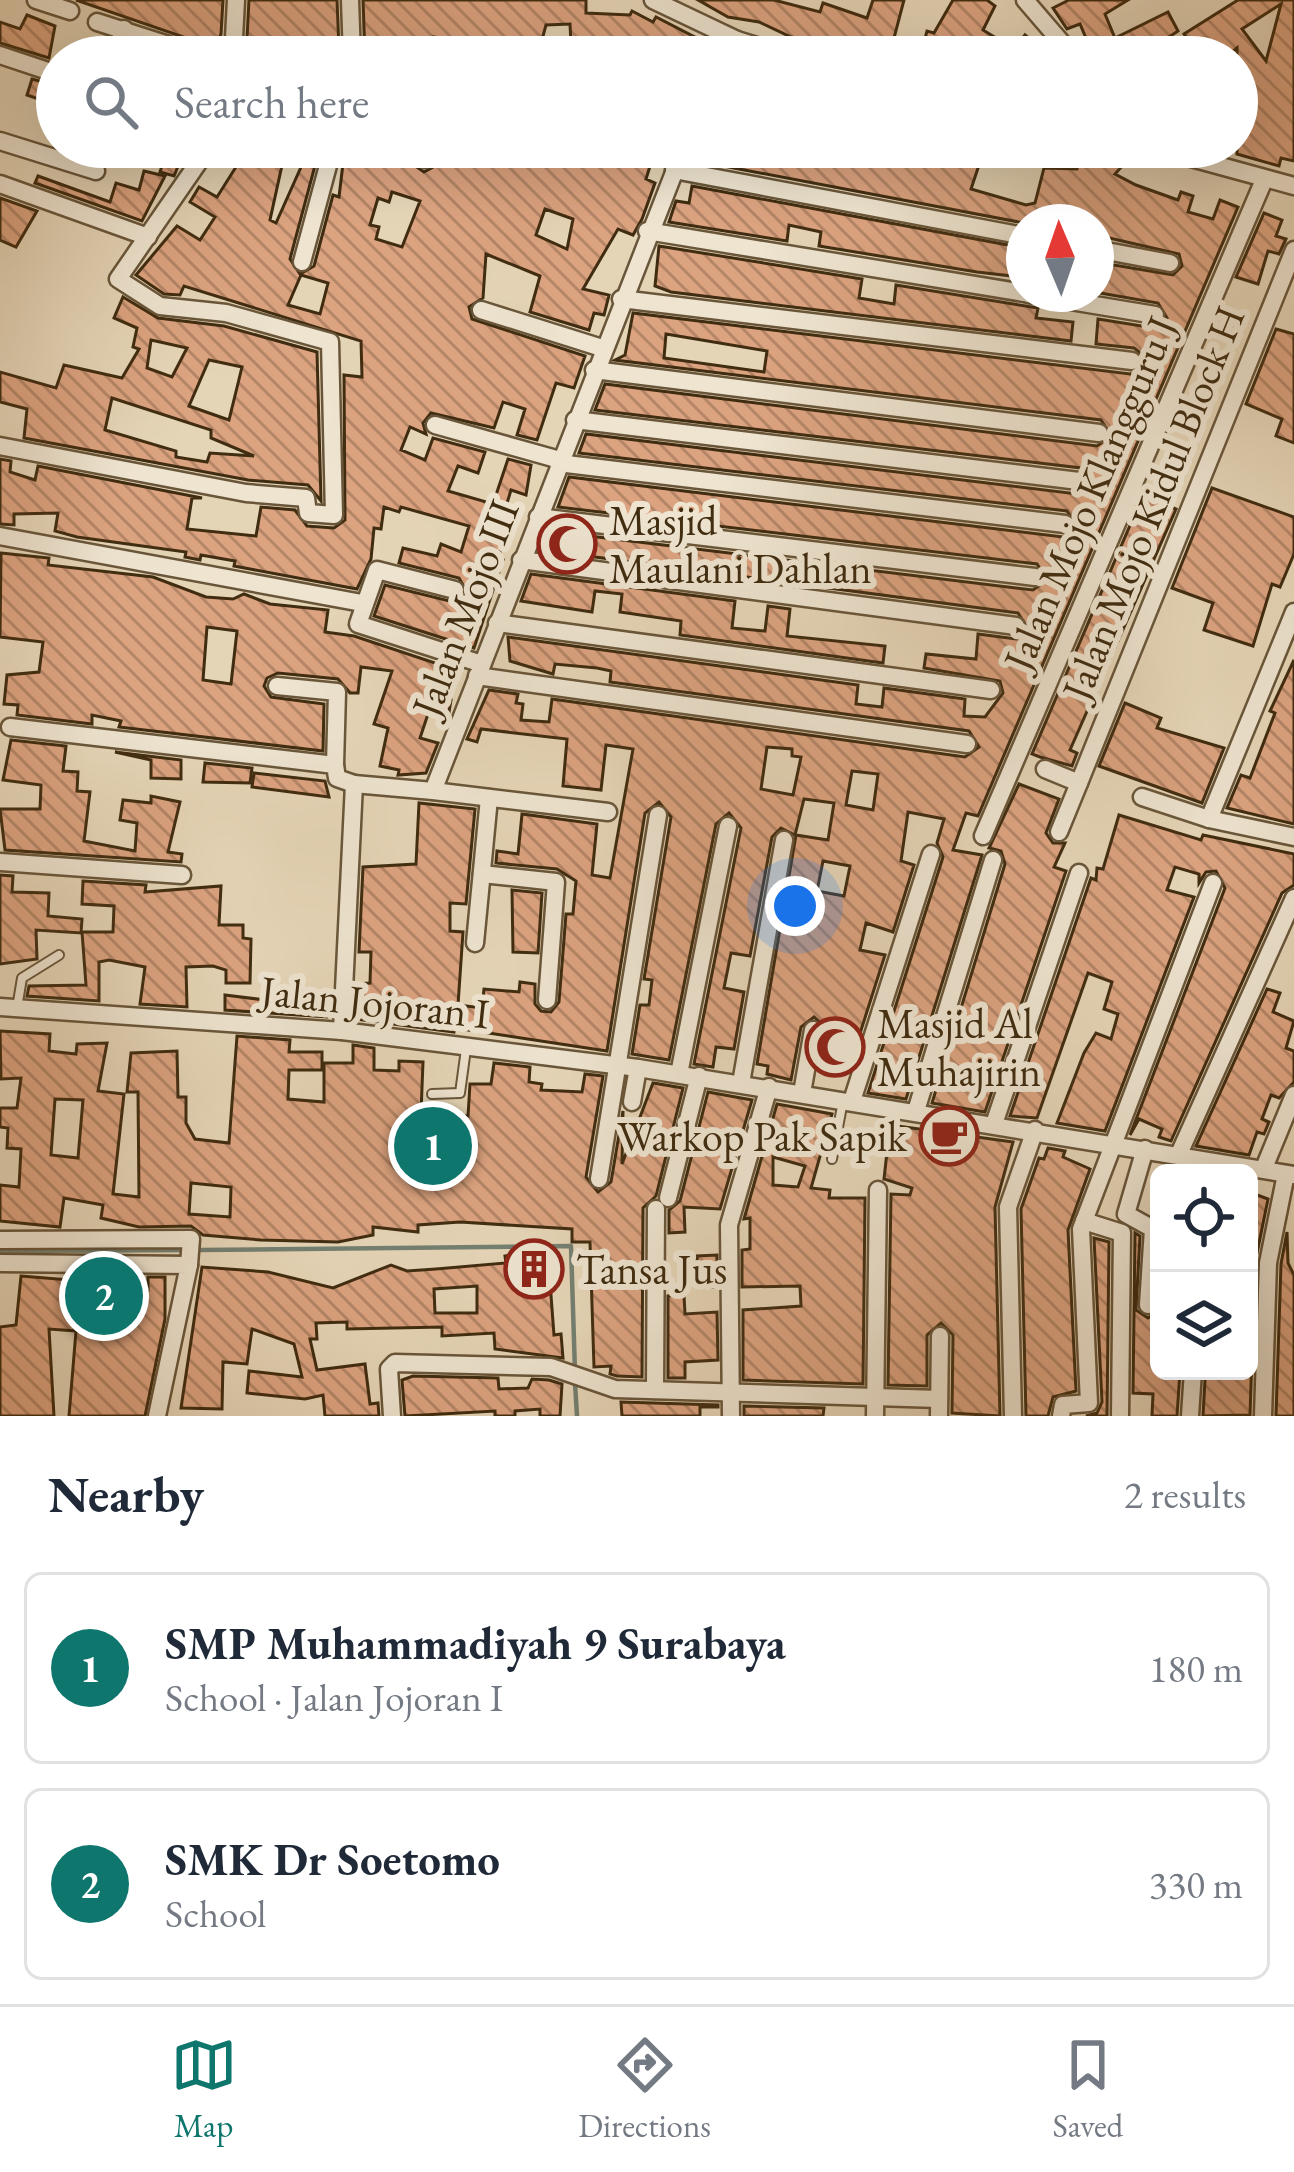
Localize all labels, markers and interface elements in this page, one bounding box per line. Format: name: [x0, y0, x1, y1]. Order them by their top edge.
search box: [36, 36, 1258, 168]
icon: search: [78, 69, 144, 135]
text: Search here: [174, 73, 369, 131]
north arrow: [1006, 204, 1114, 312]
street label: Jalan Mojo Kidul Block H: [1048, 298, 1257, 711]
street label: Jalan Mojo Klangguru J: [989, 307, 1190, 681]
street label: Jalan Mojo III: [397, 492, 531, 727]
place label: Masjid Maulani Dahlan: [609, 493, 872, 596]
mosque icon: Masjid Maulani Dahlan: [536, 513, 598, 575]
your location: [765, 876, 825, 936]
street label: Jalan Jojoran I: [255, 962, 492, 1041]
place label: Masjid Al Muhajirin: [877, 996, 1041, 1099]
mosque icon: Masjid Al Muhajirin: [804, 1016, 866, 1078]
pin: 1: [394, 1101, 472, 1191]
cafe icon: Warkop Pak Sapik: [918, 1105, 980, 1167]
place label: Warkop Pak Sapik: [617, 1109, 908, 1164]
map controls: [1150, 1164, 1258, 1380]
button: locate: [1150, 1164, 1258, 1272]
building icon: Tansa Jus: [503, 1238, 565, 1300]
place label: Tansa Jus: [576, 1242, 727, 1297]
pin: 2: [65, 1251, 143, 1341]
button: layers: [1150, 1272, 1258, 1380]
text: Nearby: [48, 1461, 204, 1527]
text: 2 results: [1124, 1469, 1246, 1520]
text: SMP Muhammadiyah 9 Surabaya: [165, 1614, 786, 1672]
text: 1: [80, 1643, 100, 1694]
text: 180 m: [1149, 1643, 1243, 1694]
text: School · Jalan Jojoran I: [165, 1672, 503, 1723]
text: SMK Dr Soetomo: [165, 1830, 500, 1888]
text: 2: [80, 1859, 100, 1910]
text: 330 m: [1149, 1859, 1243, 1910]
text: School: [165, 1888, 266, 1939]
tab: Map: [171, 2032, 237, 2147]
tab: Directions: [578, 2032, 711, 2147]
tab: Saved: [1053, 2032, 1123, 2147]

